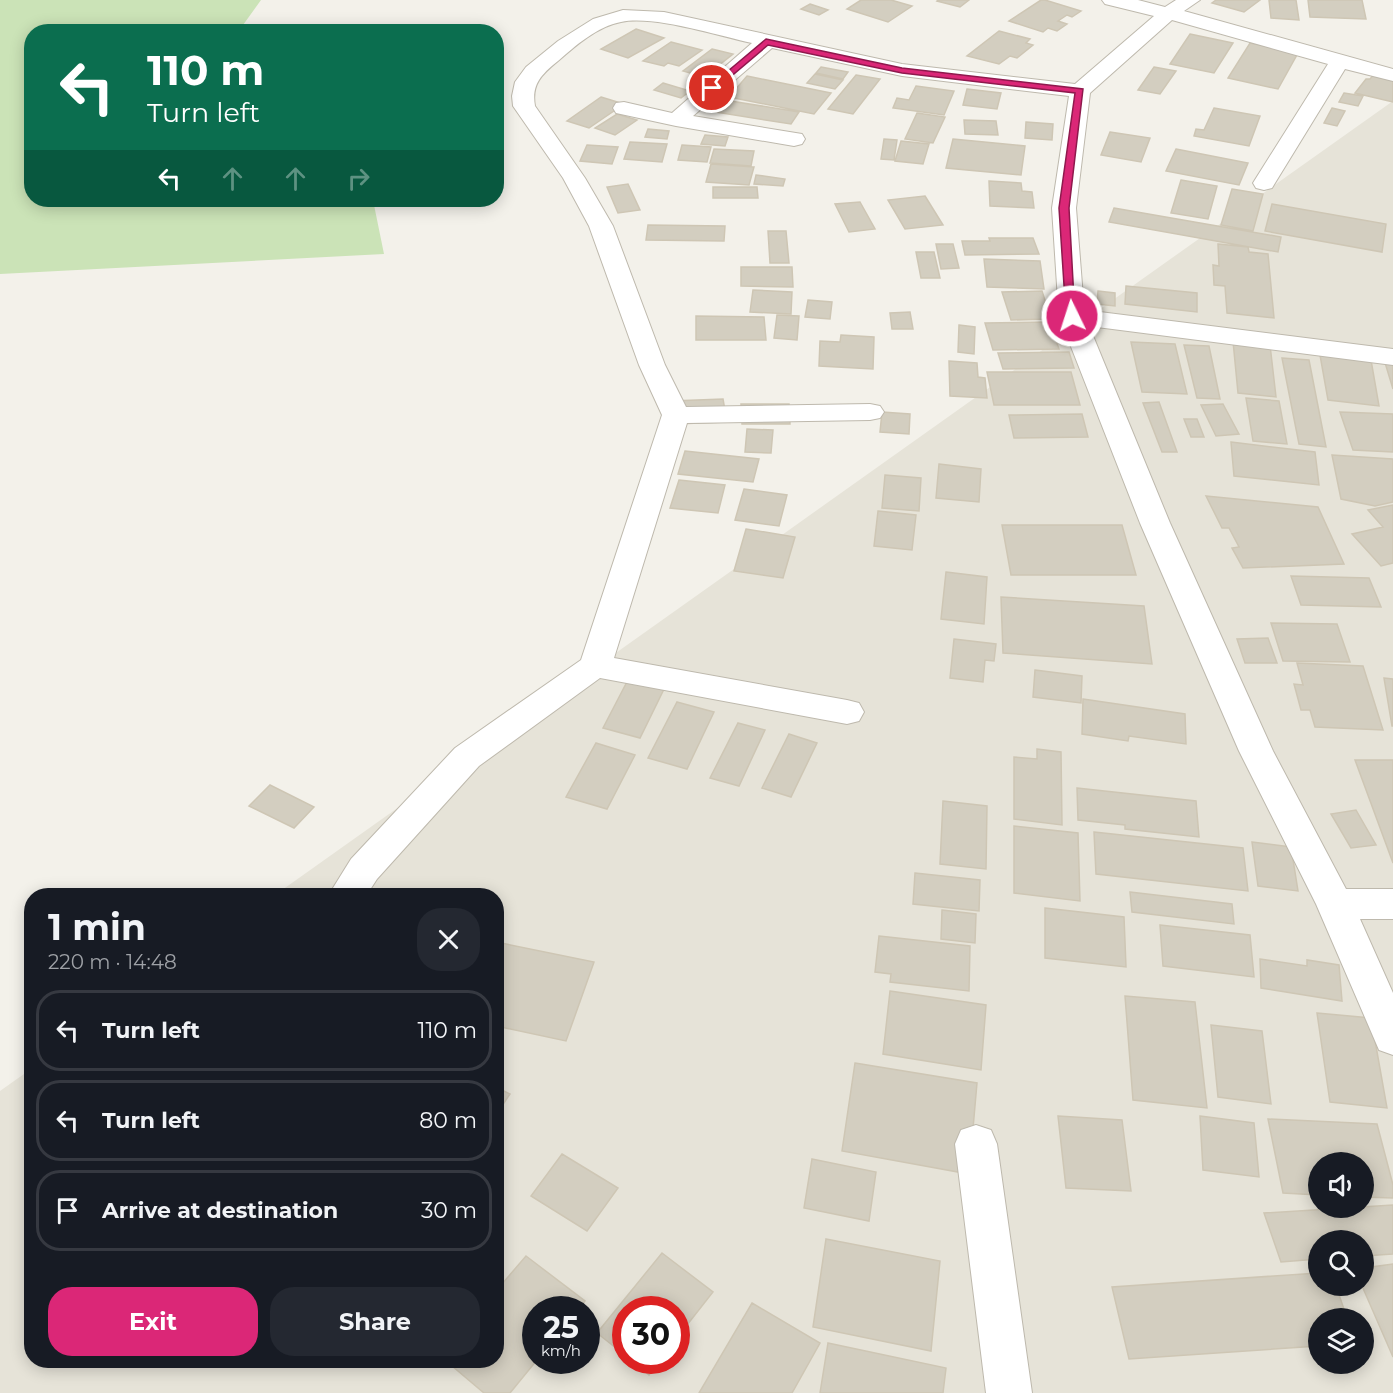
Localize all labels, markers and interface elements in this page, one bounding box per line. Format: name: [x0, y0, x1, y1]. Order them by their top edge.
text: 110 m: [147, 44, 264, 96]
icon: left: [48, 48, 126, 126]
pin: [686, 62, 737, 113]
icon: arrive: [695, 71, 728, 104]
text: Turn left: [147, 96, 260, 129]
icon: left: [153, 162, 186, 195]
icon: ahead: [216, 162, 249, 195]
icon: ahead: [279, 162, 312, 195]
icon: right: [342, 162, 375, 195]
position arrow: [1040, 284, 1104, 348]
text: 1 min: [48, 905, 146, 949]
button: close: [417, 908, 480, 971]
text: 220 m · 14:48: [48, 950, 177, 974]
icon: left: [51, 1014, 84, 1047]
text: Turn left: [102, 1017, 200, 1044]
text: 110 m: [417, 1017, 477, 1044]
icon: left: [51, 1104, 84, 1137]
text: Turn left: [102, 1107, 200, 1134]
text: 80 m: [419, 1107, 477, 1134]
map controls: [1308, 1152, 1374, 1374]
button: sound: [1308, 1152, 1374, 1218]
icon: arrive: [51, 1194, 84, 1227]
text: Arrive at destination: [102, 1197, 338, 1224]
text: 30 m: [421, 1197, 477, 1224]
button: search: [1308, 1230, 1374, 1296]
button: Exit: [48, 1287, 258, 1356]
button: Share: [270, 1287, 480, 1356]
speed limit sign: 30: [612, 1296, 690, 1374]
button: layers: [1308, 1308, 1374, 1374]
text: 25: [543, 1309, 579, 1346]
text: km/h: [541, 1341, 581, 1360]

